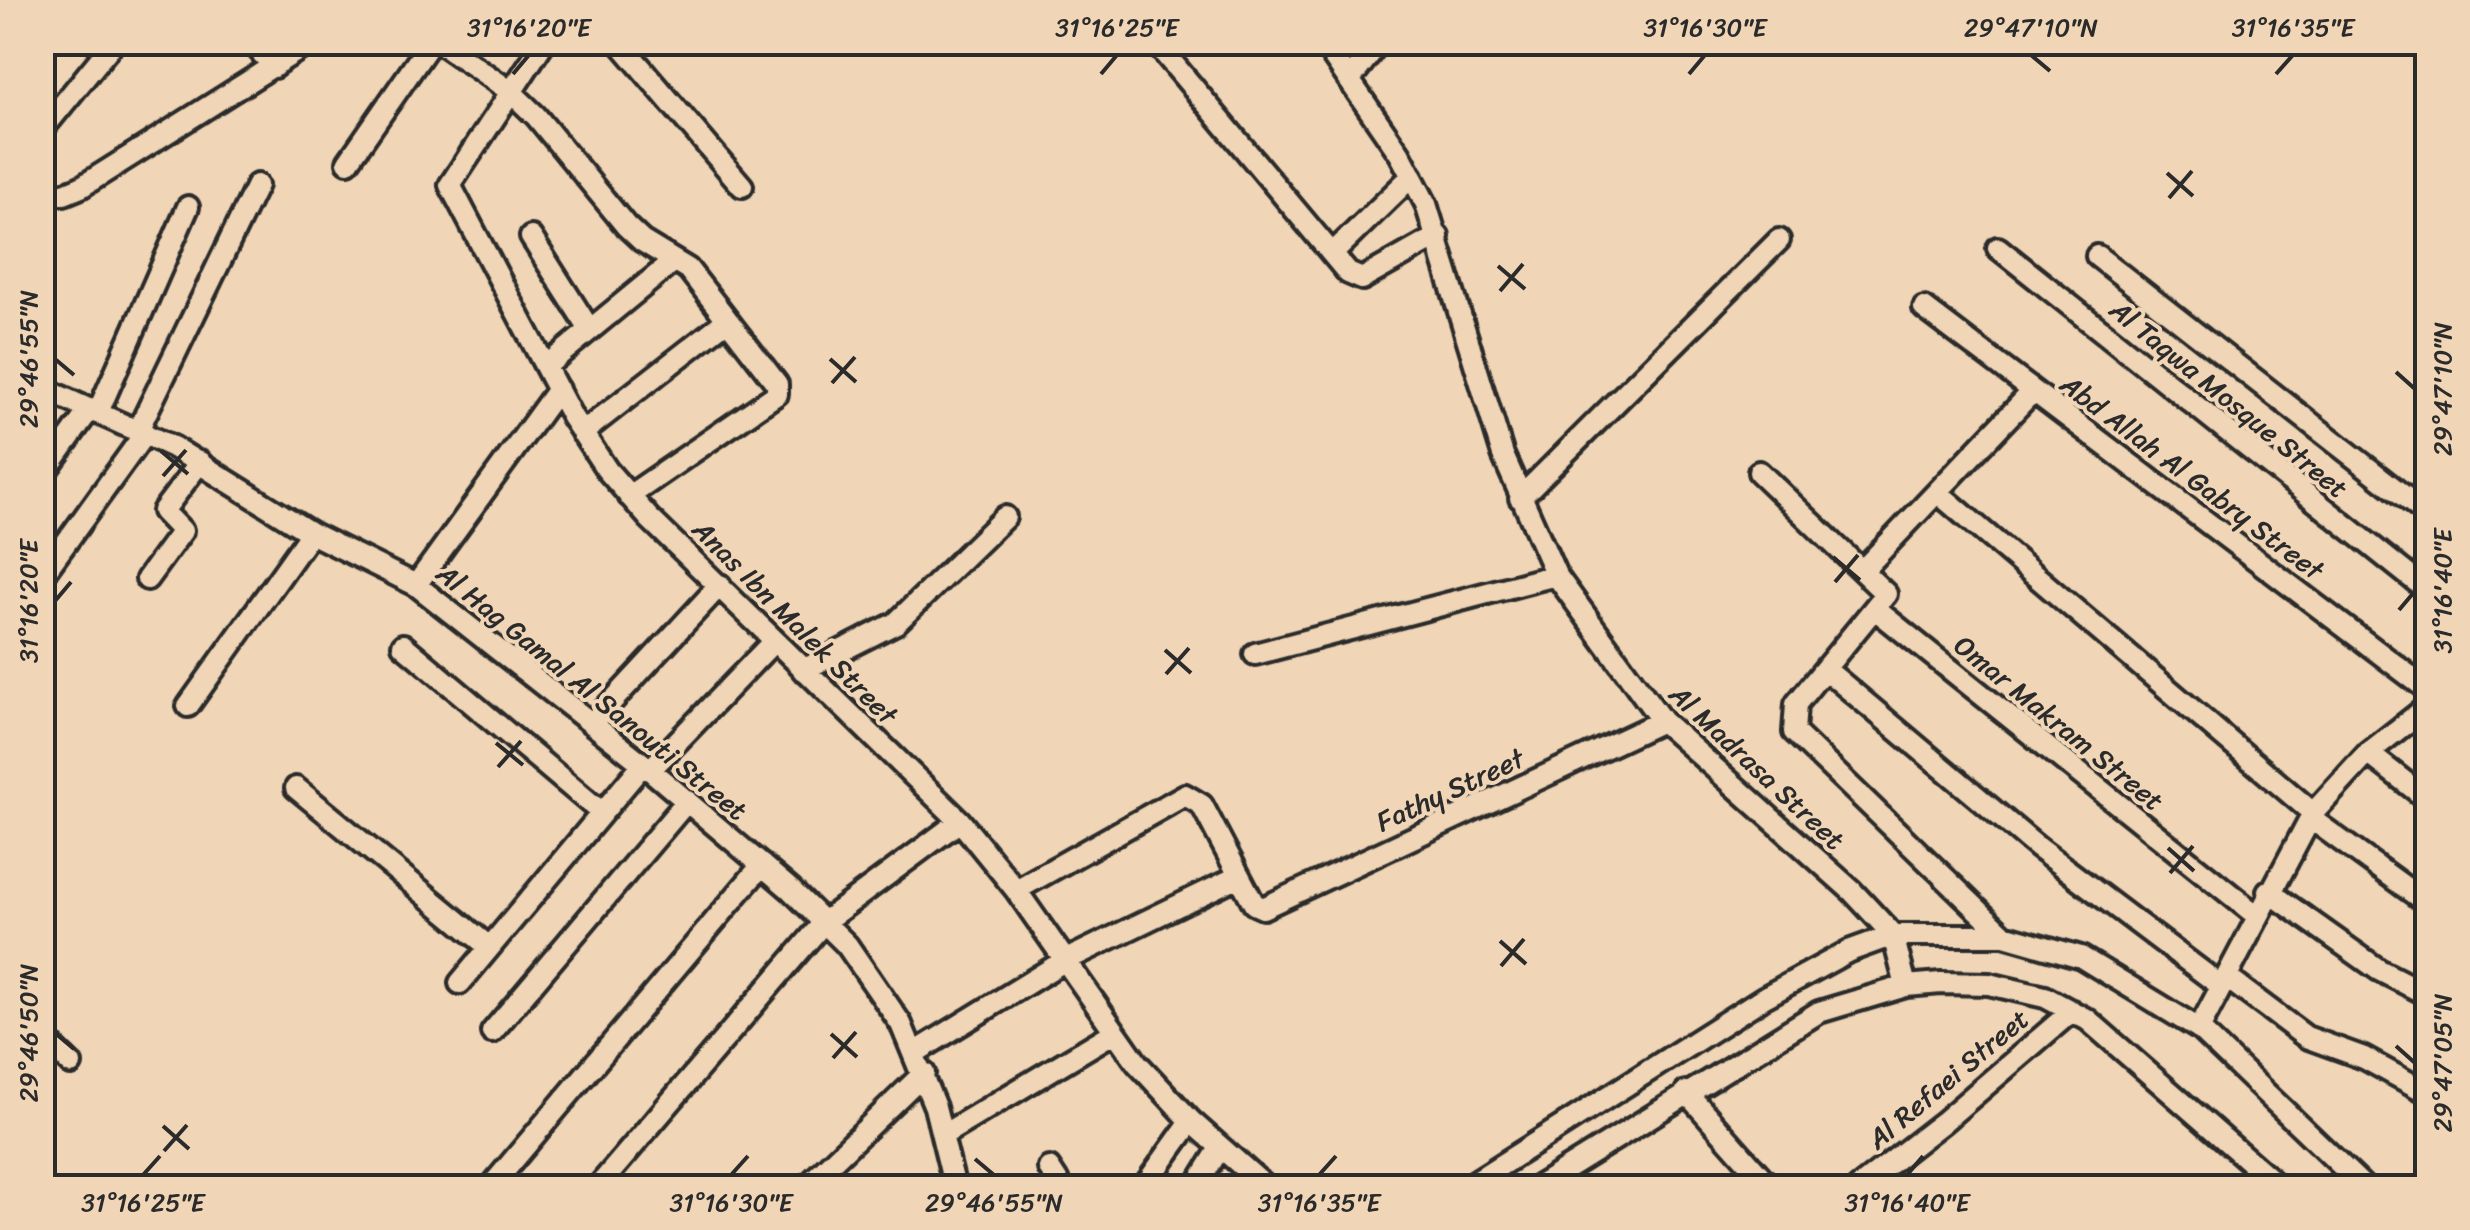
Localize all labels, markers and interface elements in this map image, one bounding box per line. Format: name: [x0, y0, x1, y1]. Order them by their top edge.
text: 31°16'20"E: [467, 5, 593, 50]
text: 31°16'25"E: [1055, 5, 1181, 50]
text: 31°16'30"E: [1643, 5, 1769, 50]
text: 29°47'10"N: [1964, 5, 2099, 50]
text: 31°16'35"E: [2232, 5, 2356, 50]
street label: Al Taqwa Mosque Street: [2098, 286, 2360, 511]
text: 29°46'55"N: [6, 289, 51, 428]
text: 29°47'10"N: [2420, 321, 2465, 456]
street label: Abd Allah Al Gabry Street: [2048, 360, 2336, 594]
street label: Anas Ibn Malek Street: [680, 507, 911, 738]
text: 31°16'40"E: [2420, 526, 2465, 654]
text: 31°16'20"E: [6, 537, 51, 663]
street label: Al Hag Gamal Al Sanouti Street: [424, 550, 759, 834]
street label: Omar Makram Street: [1943, 622, 2175, 824]
street label: Al Madrasa Street: [1656, 671, 1857, 862]
street label: Fathy Street: [1367, 733, 1534, 846]
text: 29°46'50"N: [6, 963, 51, 1102]
text: 29°47'05"N: [2420, 993, 2465, 1132]
street label: Al Refaei Street: [1855, 996, 2040, 1163]
text: 31°16'25"E: [81, 1180, 207, 1225]
text: 31°16'30"E: [669, 1180, 795, 1225]
text: 29°46'55"N: [925, 1180, 1064, 1225]
text: 31°16'35"E: [1258, 1180, 1382, 1225]
text: 31°16'40"E: [1844, 1180, 1972, 1225]

